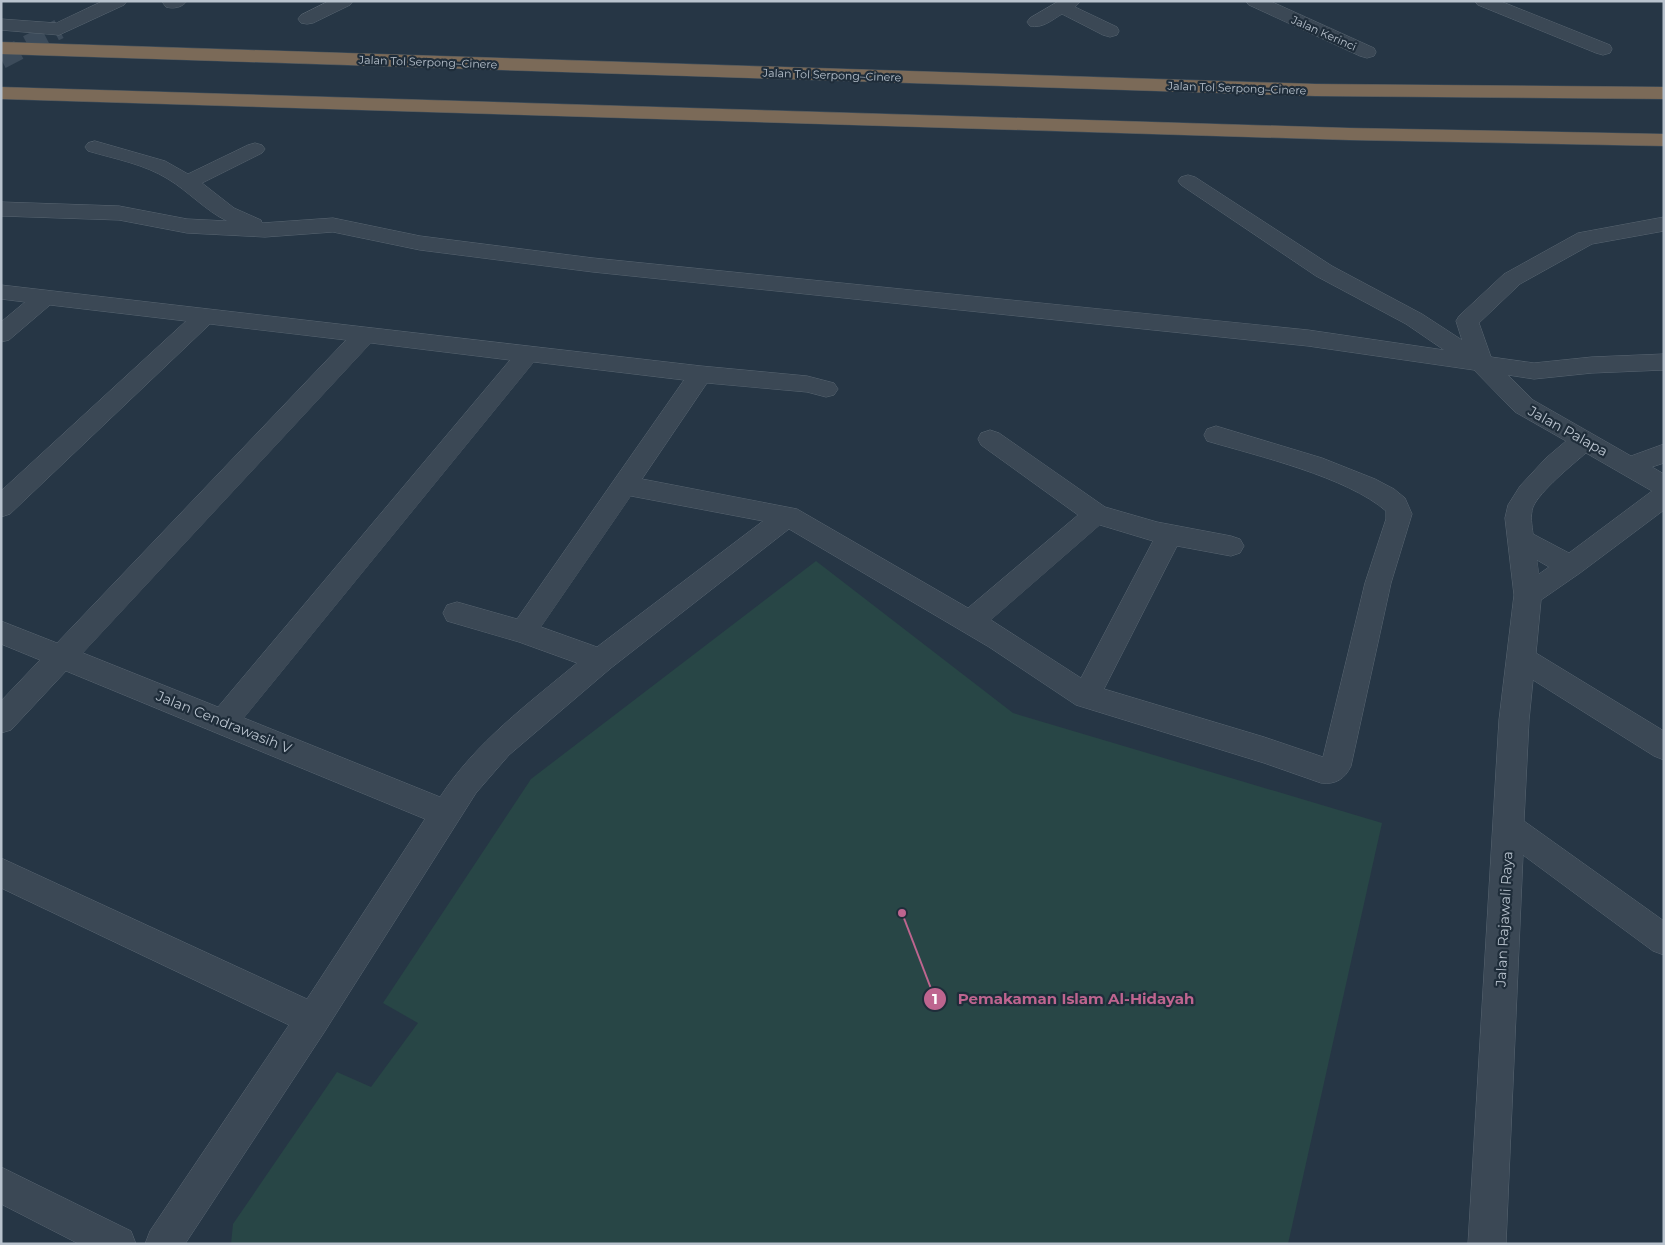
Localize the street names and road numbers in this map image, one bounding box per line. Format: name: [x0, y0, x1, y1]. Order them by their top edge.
street label: Jalan Kerinci: [1288, 12, 1359, 54]
street label: Jalan Tol Serpong–Cinere: [357, 53, 498, 71]
street label: Jalan Tol Serpong–Cinere: [761, 66, 902, 84]
street label: Jalan Tol Serpong–Cinere: [1166, 79, 1307, 97]
street label: Jalan Palapa: [1524, 401, 1611, 460]
street label: Jalan Cendrawasih V: [153, 686, 295, 757]
street label: Jalan Rajawali Raya: [1491, 851, 1517, 988]

